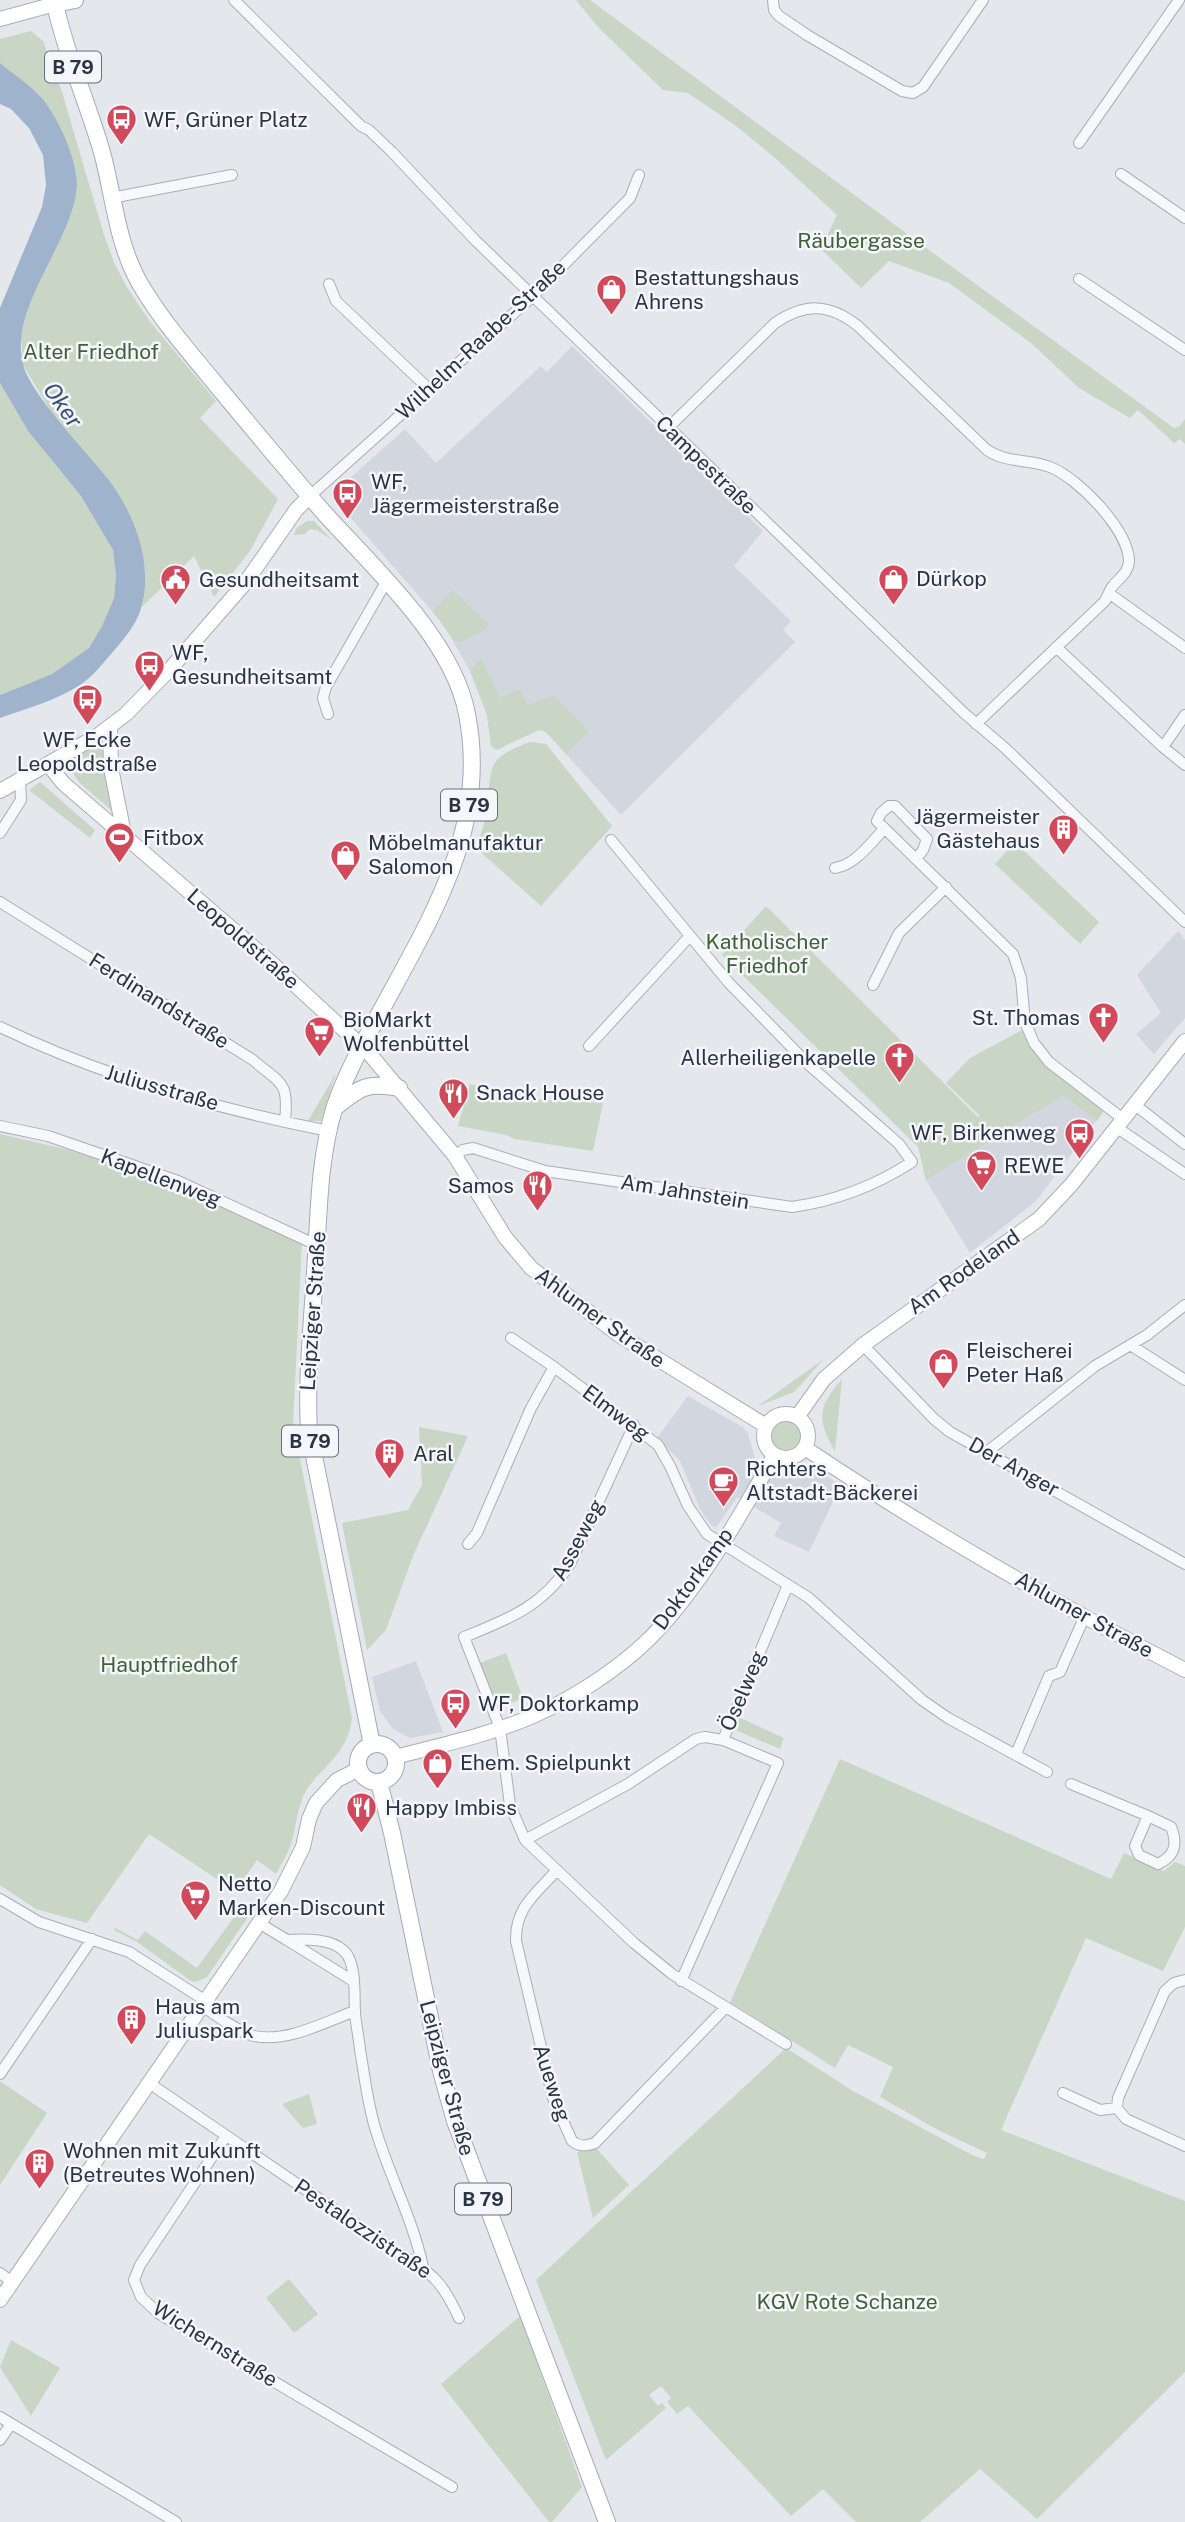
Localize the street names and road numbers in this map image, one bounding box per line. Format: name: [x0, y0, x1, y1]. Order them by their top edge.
road number: B 79: [45, 52, 101, 82]
street label: Wilhelm-Raabe-Straße: [391, 255, 571, 425]
street label: Campestraße: [651, 410, 762, 519]
road number: B 79: [441, 790, 497, 820]
street label: Leopoldstraße: [182, 883, 305, 994]
street label: Ferdinandstraße: [84, 947, 234, 1054]
street label: Juliusstraße: [102, 1059, 222, 1116]
street label: Kapellenweg: [98, 1143, 225, 1212]
street label: Am Jahnstein: [619, 1169, 751, 1214]
street label: Am Rodeland: [903, 1224, 1024, 1319]
street label: Leipziger Straße: [294, 1230, 331, 1392]
street label: Ahlumer Straße: [531, 1262, 670, 1373]
street label: Elmweg: [578, 1379, 655, 1446]
road number: B 79: [282, 1426, 338, 1456]
street label: Der Anger: [965, 1431, 1064, 1502]
street label: Asseweg: [546, 1495, 609, 1585]
street label: Doktorkamp: [647, 1523, 738, 1634]
street label: Ahlumer Straße: [1011, 1566, 1158, 1663]
street label: Öselweg: [714, 1647, 771, 1735]
street label: Leipziger Straße: [415, 1997, 480, 2158]
street label: Aueweg: [528, 2041, 577, 2125]
street label: Pestalozzistraße: [290, 2173, 437, 2284]
road number: B 79: [455, 2184, 511, 2214]
street label: Wichernstraße: [148, 2295, 283, 2392]

